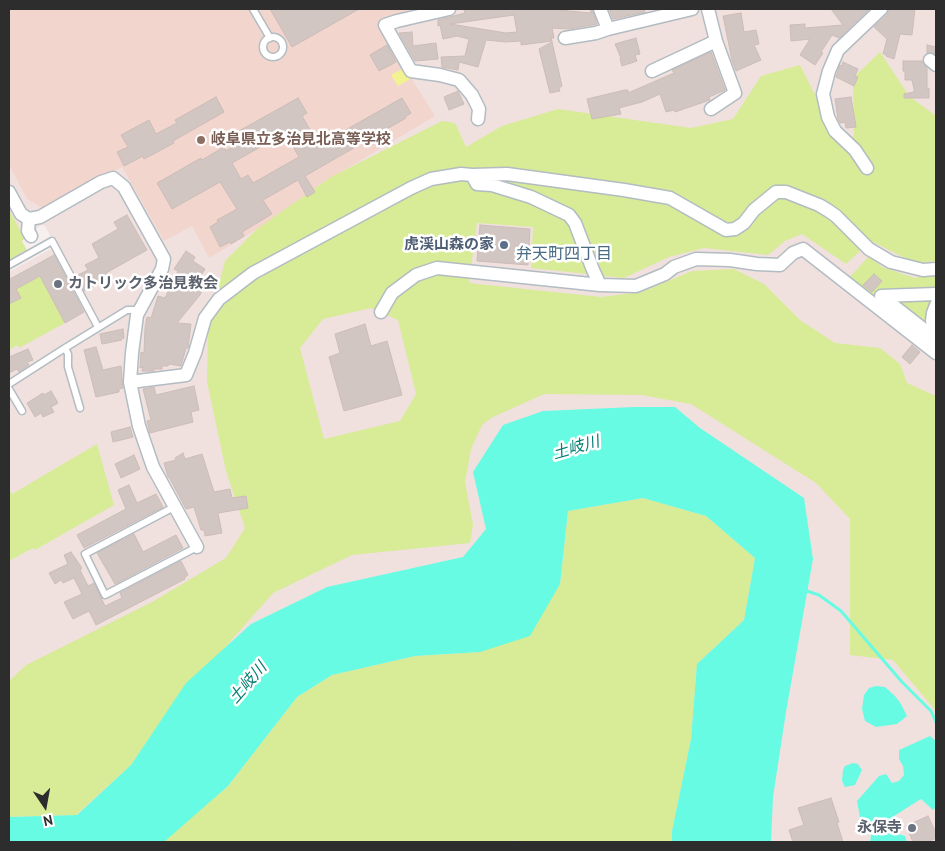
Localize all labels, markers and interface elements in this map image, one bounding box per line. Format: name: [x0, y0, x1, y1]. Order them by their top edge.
place label: 岐阜県立多治見北高等学校: [211, 131, 391, 149]
marker: 岐阜県立多治見北高等学校: [195, 134, 207, 146]
place label: 虎渓山森の家: [404, 236, 494, 254]
marker: 虎渓山森の家: [498, 239, 510, 251]
district label: 弁天町四丁目: [516, 244, 612, 264]
place label: カトリック多治見教会: [68, 275, 218, 293]
marker: カトリック多治見教会: [52, 278, 64, 290]
water label: 土岐川: [550, 432, 602, 464]
water label: 土岐川: [225, 659, 271, 707]
north arrow: [20, 781, 70, 831]
text: N: [42, 811, 54, 830]
place label: 永保寺: [857, 819, 902, 837]
marker: 永保寺: [906, 822, 918, 834]

